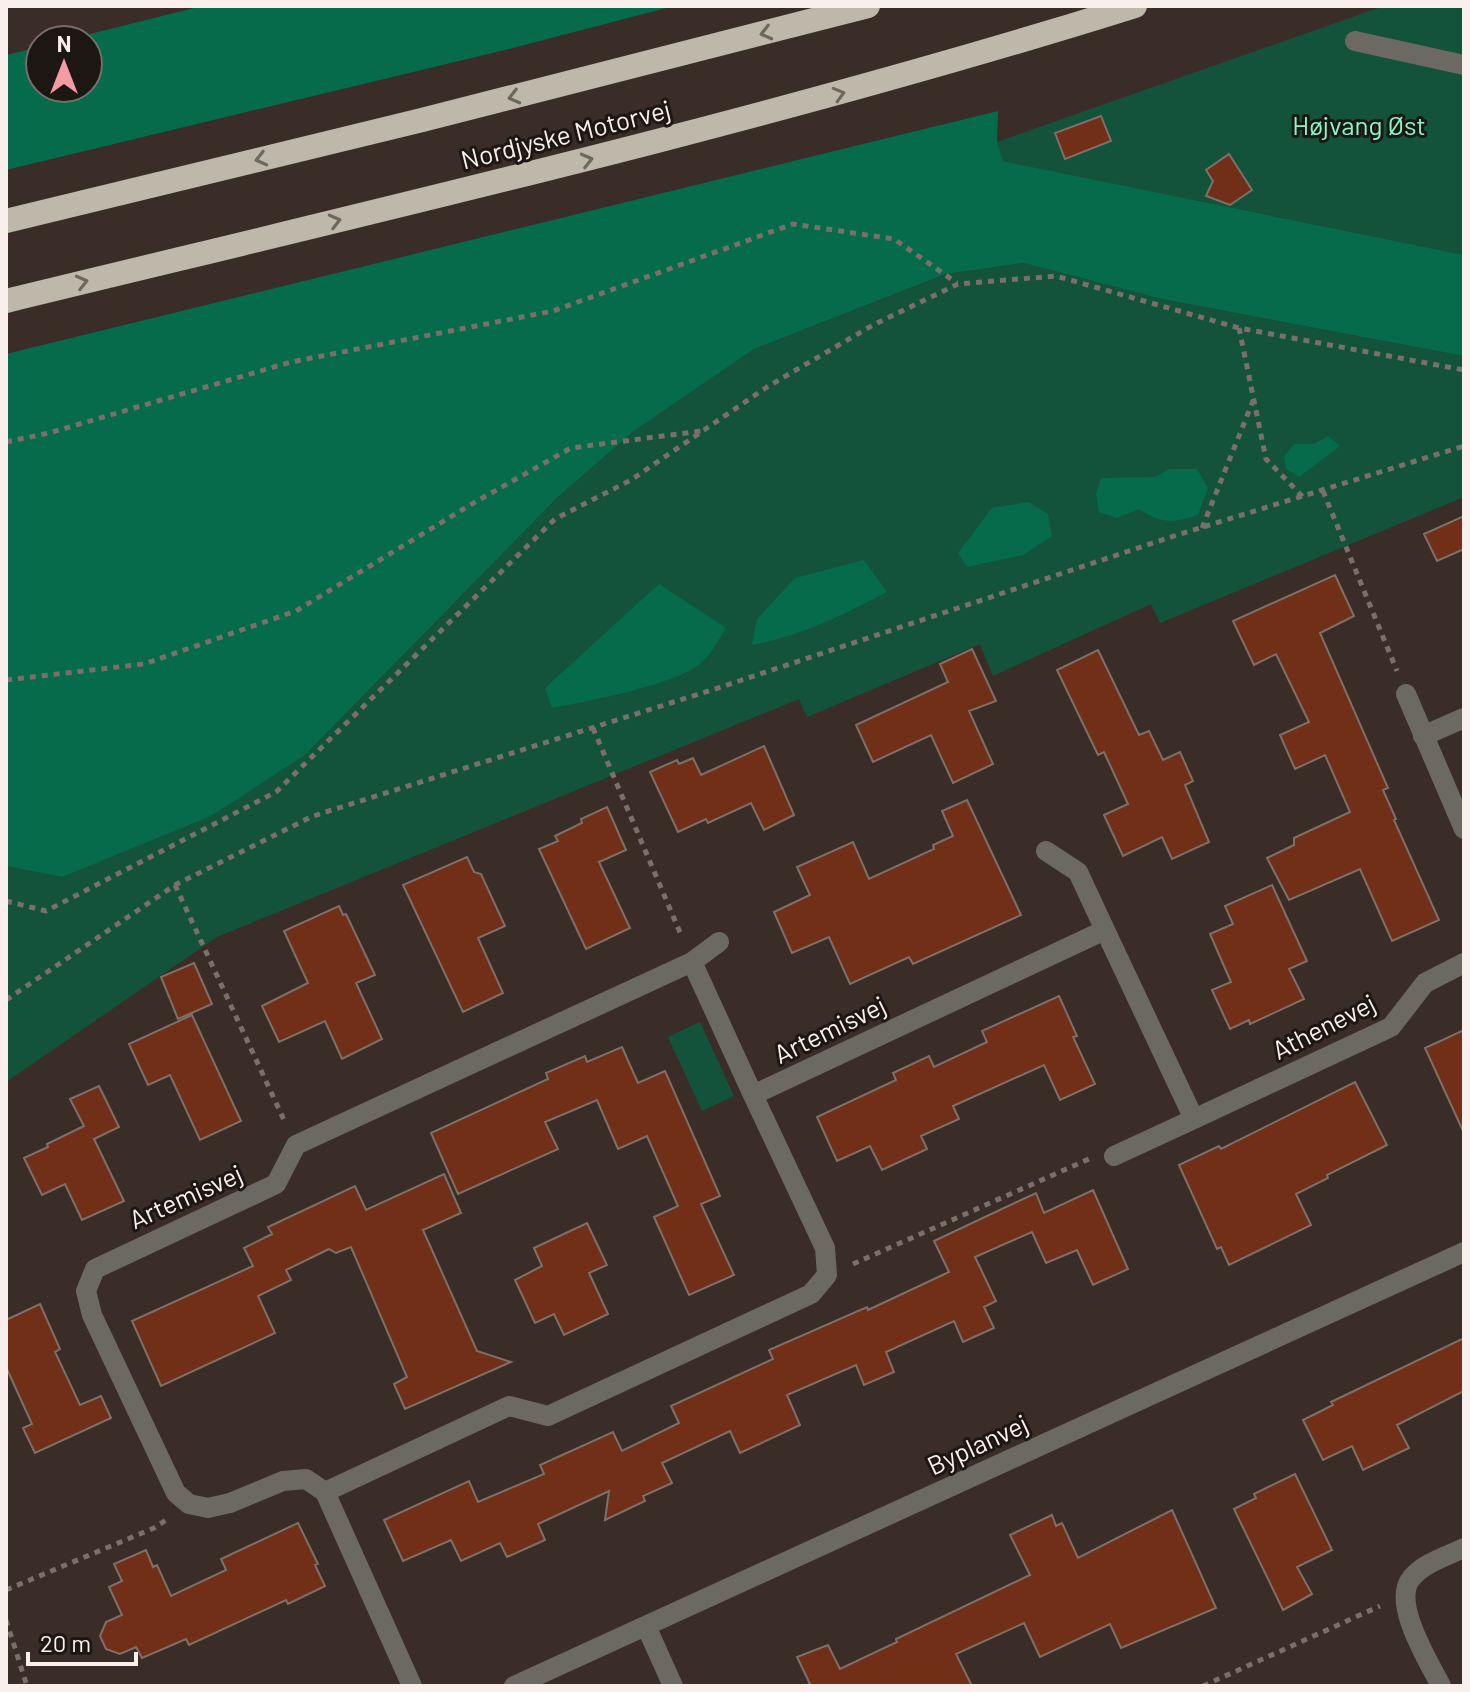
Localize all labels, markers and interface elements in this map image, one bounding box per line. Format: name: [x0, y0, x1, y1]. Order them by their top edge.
north arrow: [24, 24, 104, 104]
one-way arrow: [759, 24, 773, 41]
text: N: [57, 30, 71, 56]
one-way arrow: [831, 86, 845, 103]
one-way arrow: [507, 88, 521, 105]
street label: Nordjyske Motorvej: [458, 92, 674, 175]
park label: Højvang Øst: [1292, 109, 1426, 140]
one-way arrow: [255, 150, 269, 167]
one-way arrow: [580, 152, 594, 169]
one-way arrow: [327, 213, 341, 230]
one-way arrow: [74, 275, 88, 292]
street label: Athenevej: [1266, 986, 1380, 1065]
street label: Artemisvej: [768, 988, 890, 1069]
street label: Artemisvej: [124, 1157, 247, 1234]
street label: Byplanvej: [922, 1407, 1033, 1480]
scale bar: [28, 1616, 136, 1666]
text: 20 m: [40, 1628, 91, 1657]

